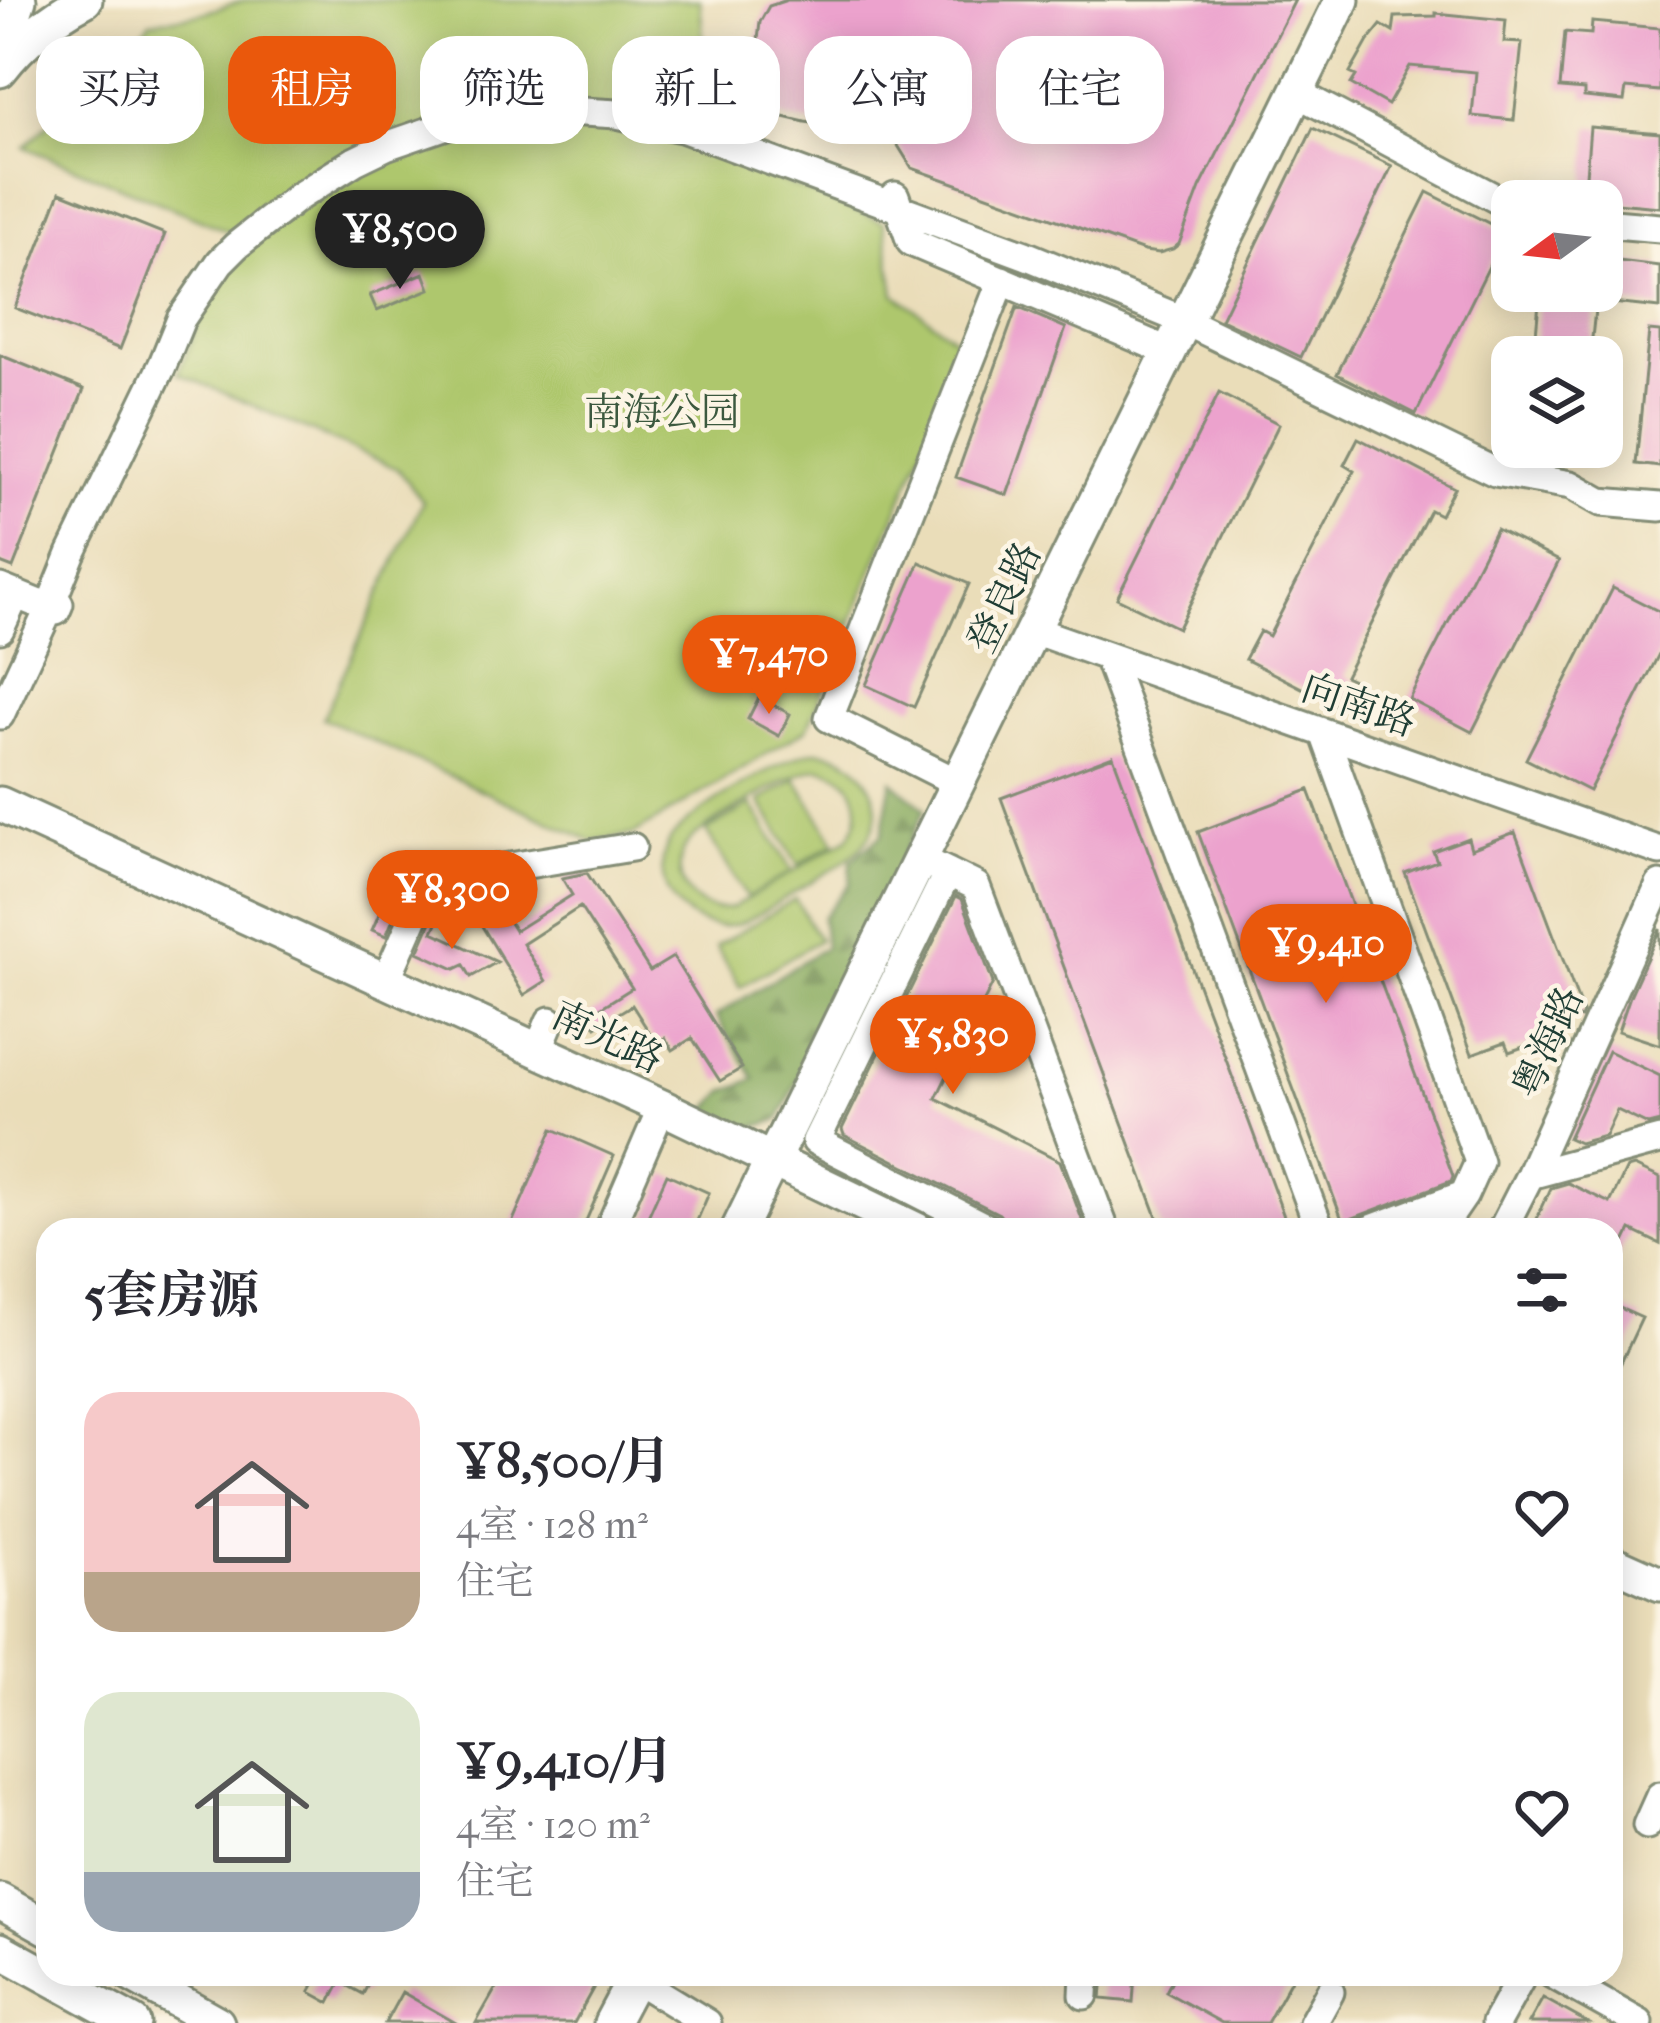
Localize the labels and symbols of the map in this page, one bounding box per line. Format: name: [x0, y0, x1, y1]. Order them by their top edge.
north arrow: [1491, 180, 1623, 312]
pin: ¥8,500: [302, 190, 498, 292]
park label: 南海公园: [584, 389, 740, 435]
street label: 登良路: [958, 535, 1050, 660]
pin: ¥7,470: [671, 615, 867, 717]
street label: 向南路: [1296, 664, 1421, 746]
pin: ¥8,300: [354, 850, 550, 952]
pin: ¥9,410: [1228, 904, 1424, 1006]
street label: 粤海路: [1503, 980, 1593, 1105]
street label: 南光路: [545, 991, 670, 1082]
pin: ¥5,830: [855, 995, 1051, 1097]

